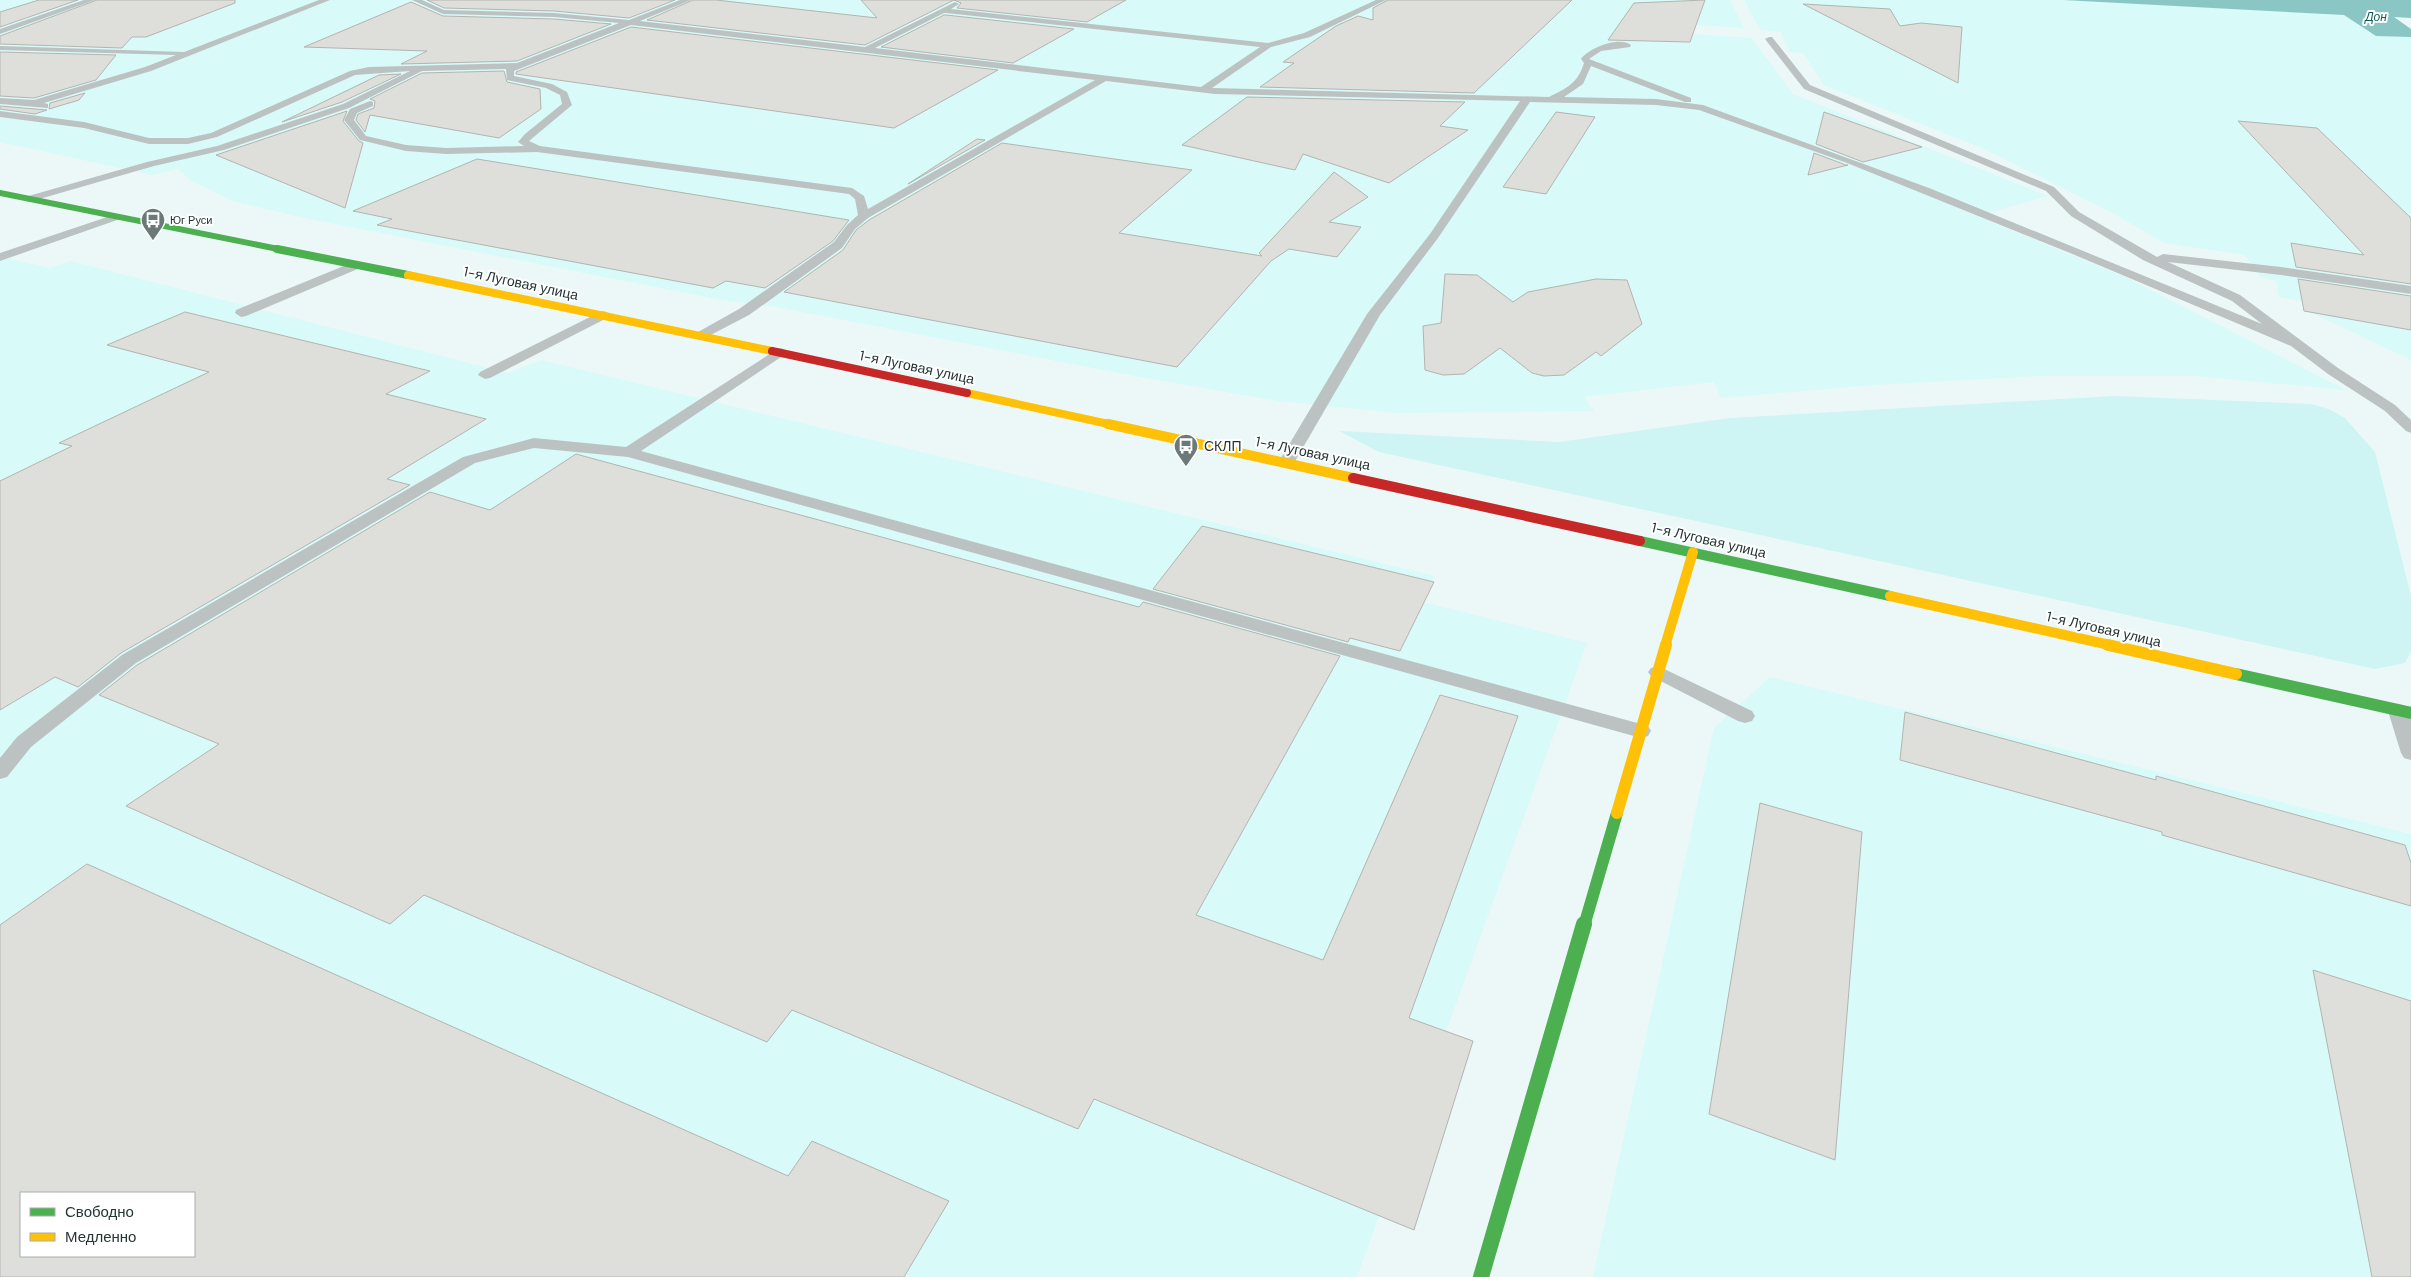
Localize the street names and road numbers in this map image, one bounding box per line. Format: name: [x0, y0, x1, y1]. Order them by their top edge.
street label: 1-я Луговая улица: [462, 262, 580, 304]
street label: 1-я Луговая улица: [858, 346, 976, 388]
street label: 1-я Луговая улица: [1254, 432, 1372, 474]
street label: 1-я Луговая улица: [1650, 518, 1768, 562]
street label: 1-я Луговая улица: [2045, 607, 2163, 651]

